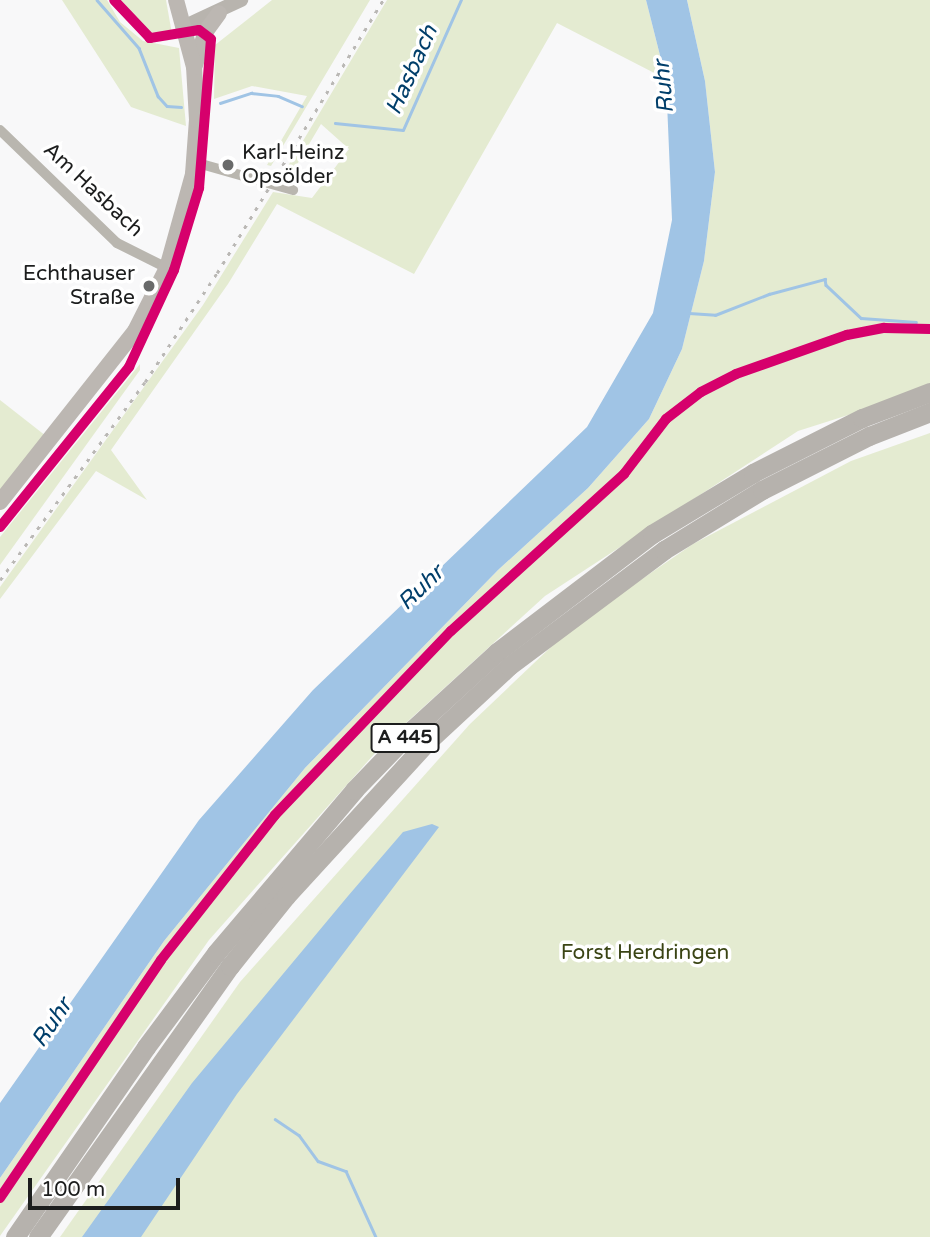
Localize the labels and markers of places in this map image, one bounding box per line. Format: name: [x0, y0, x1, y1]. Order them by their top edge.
place label: Karl-Heinz Opsölder: [242, 140, 344, 190]
marker: Karl-Heinz Opsölder: [220, 157, 236, 173]
place label: Echthauser Straße: [23, 261, 135, 311]
marker: Echthauser Straße: [141, 278, 157, 294]

